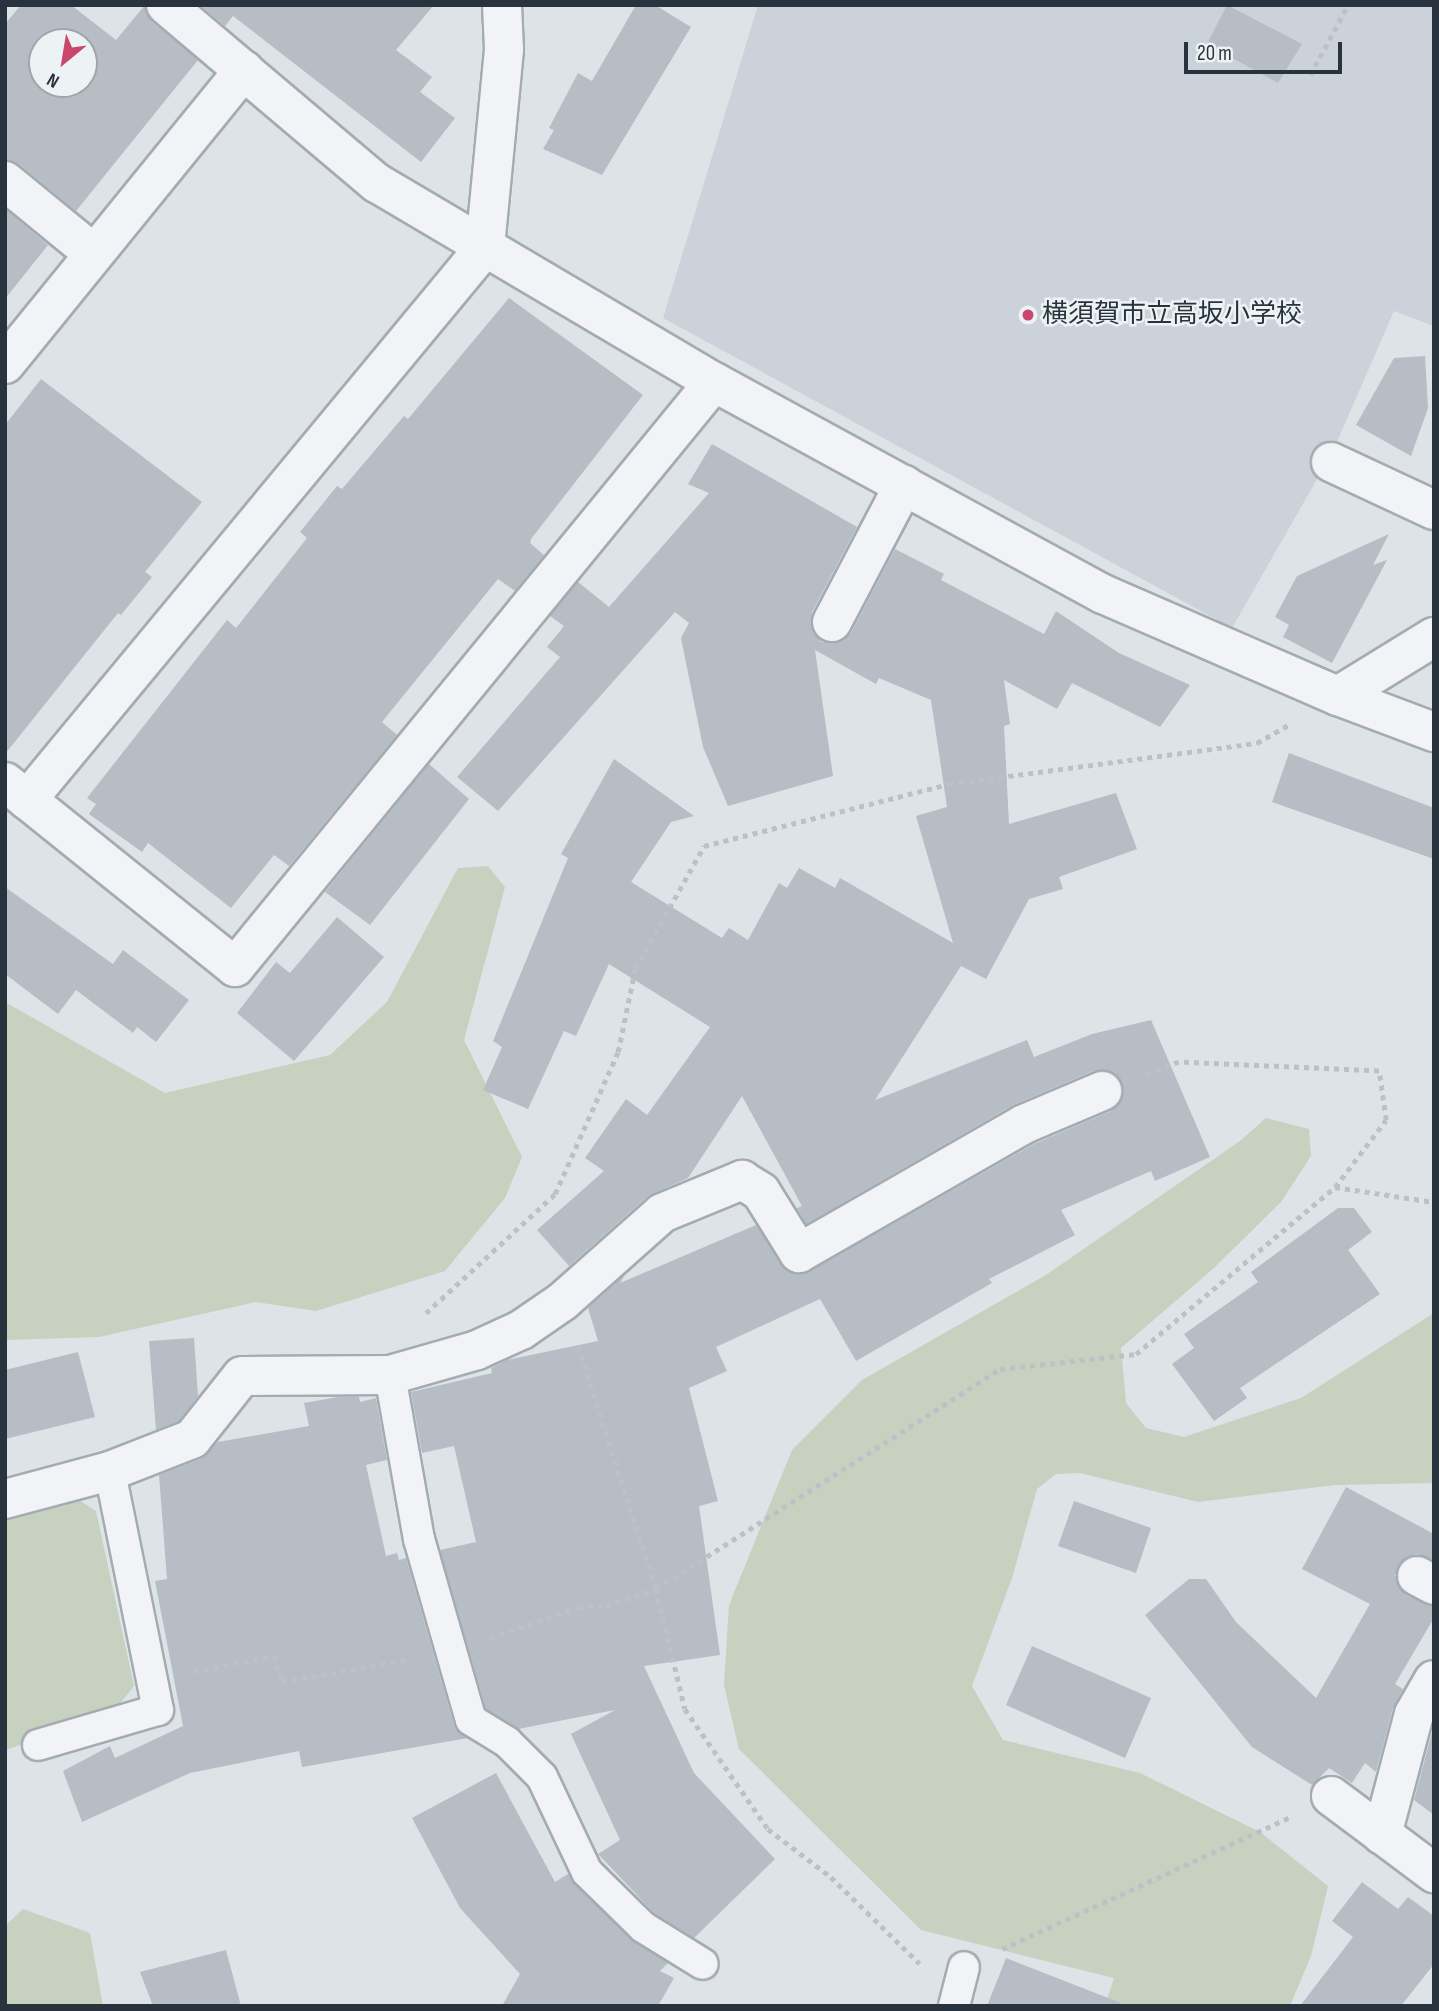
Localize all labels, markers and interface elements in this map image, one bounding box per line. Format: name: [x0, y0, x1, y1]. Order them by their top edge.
north arrow: [28, 28, 98, 98]
scale bar: [1187, 28, 1344, 72]
text: 20 m: [1197, 41, 1232, 66]
text: N: [43, 67, 63, 92]
place label: 横須賀市立高坂小学校: [1042, 299, 1302, 331]
marker: 横須賀市立高坂小学校: [1020, 307, 1036, 323]

